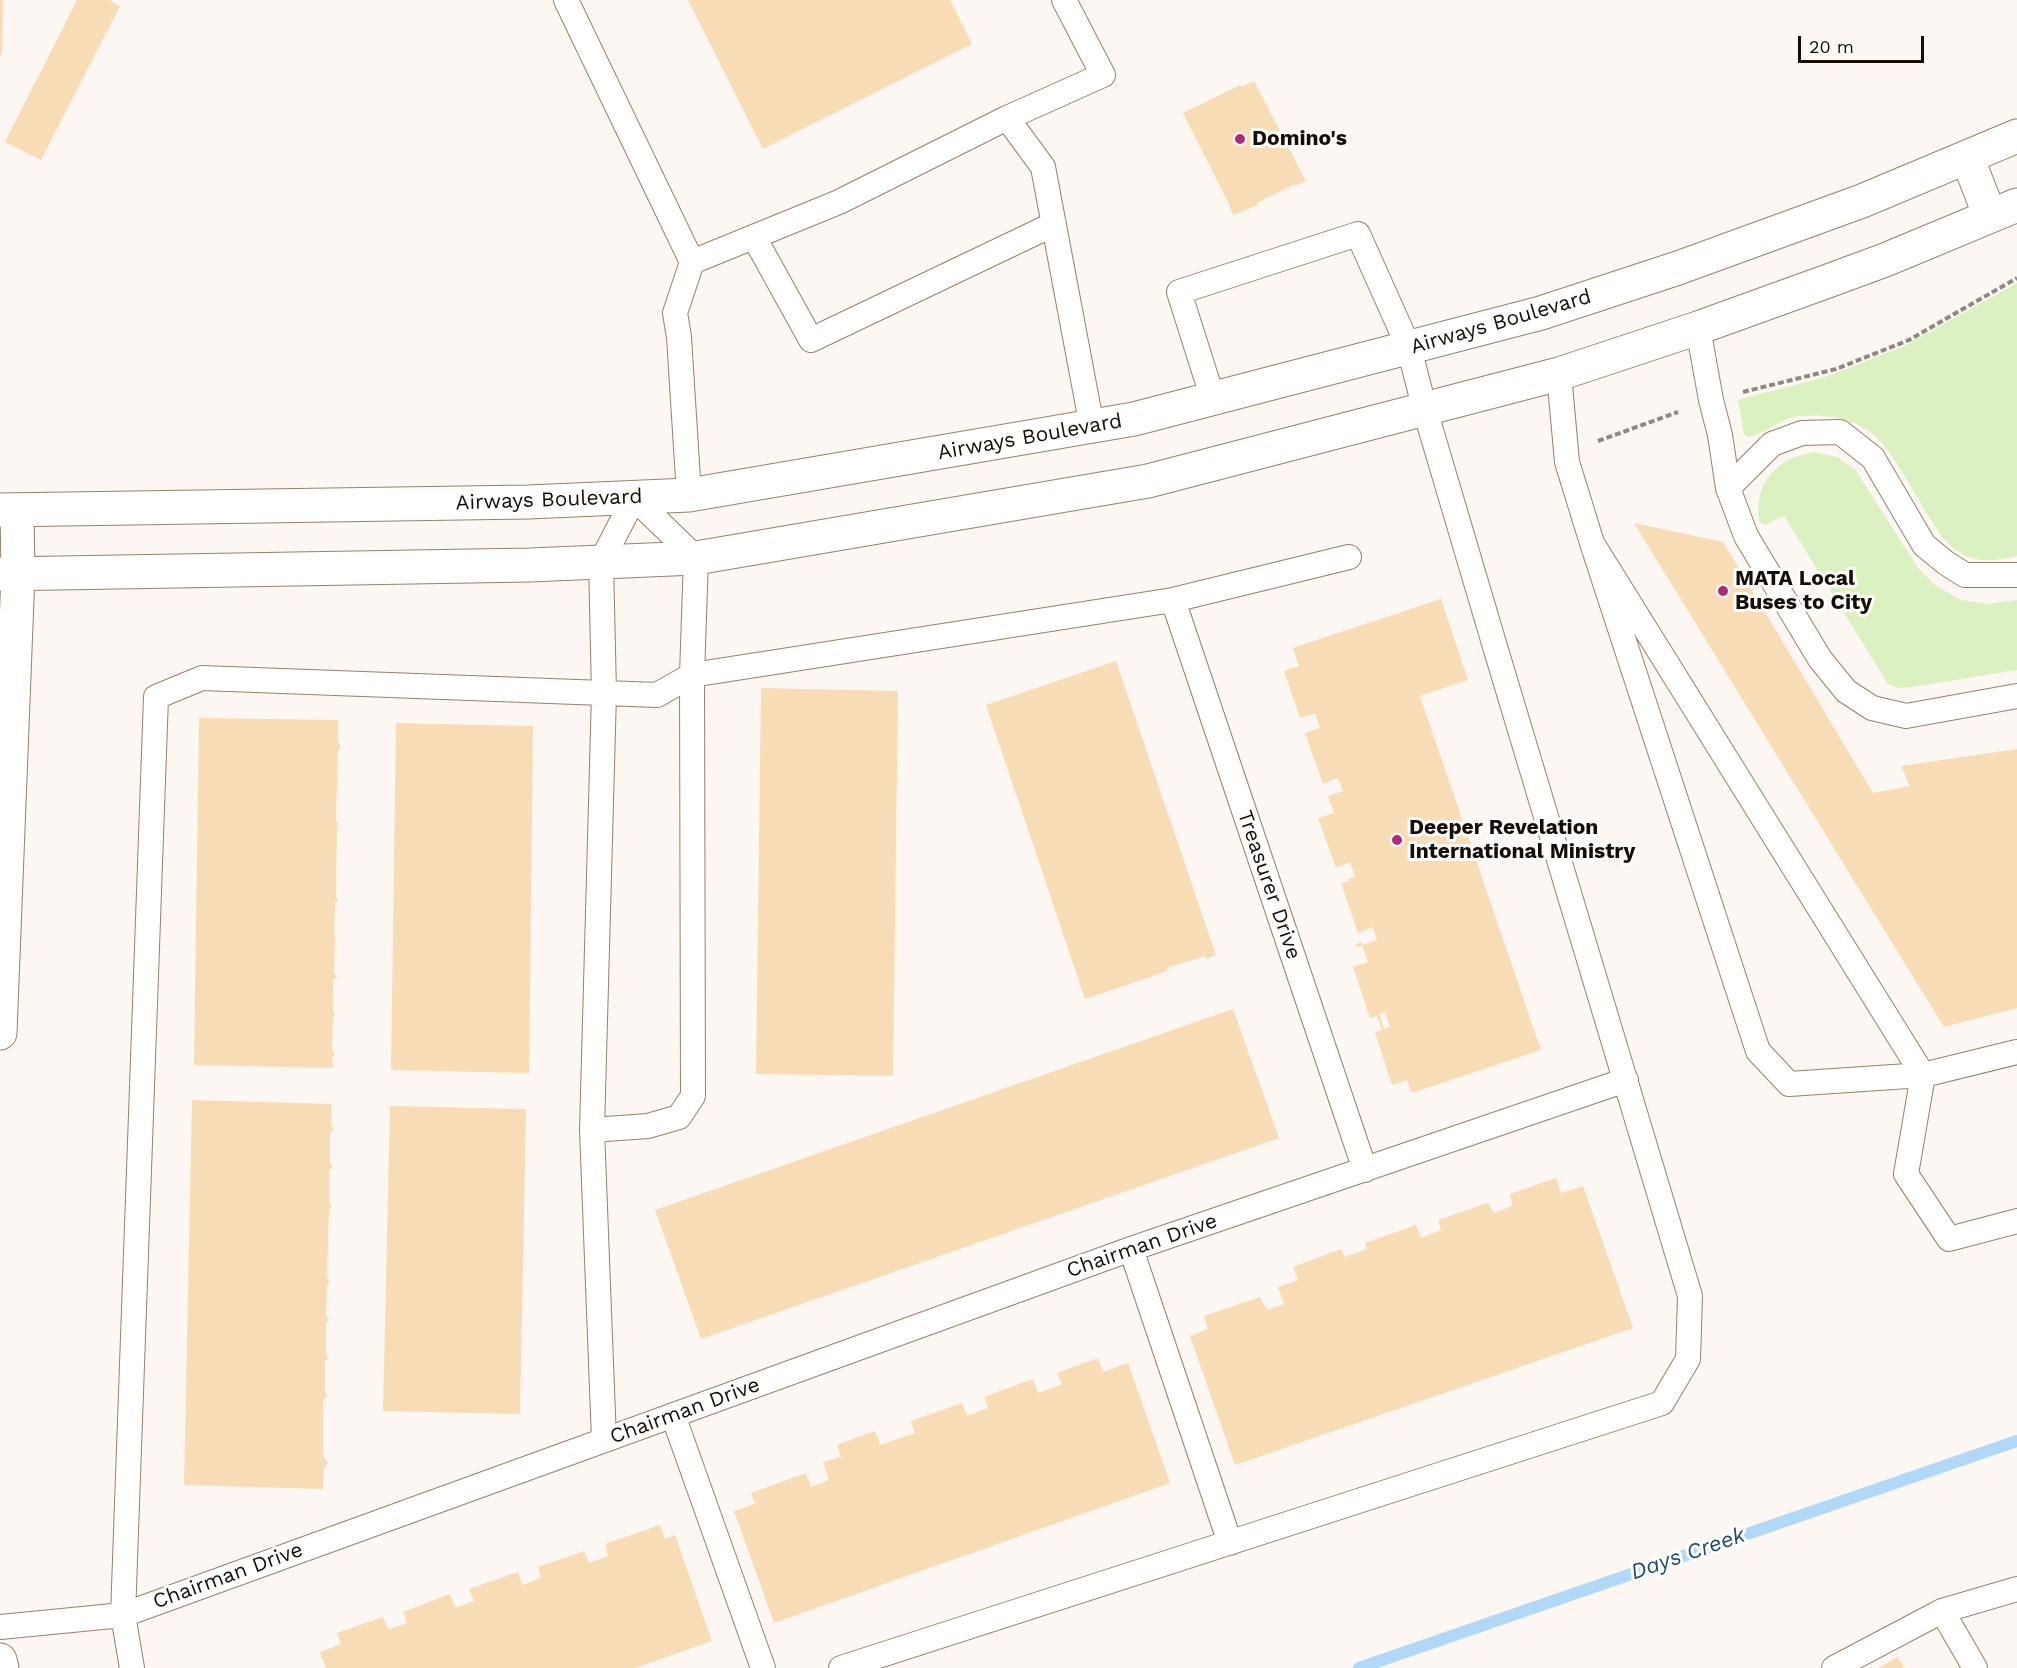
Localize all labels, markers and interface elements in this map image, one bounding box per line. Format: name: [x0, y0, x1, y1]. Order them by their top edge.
scale bar: [1801, 24, 1927, 62]
text: 20 m: [1809, 36, 1854, 57]
place label: Domino's: [1252, 126, 1347, 152]
marker: Domino's: [1233, 132, 1247, 146]
street label: Airways Boulevard: [1408, 284, 1594, 360]
street label: Airways Boulevard: [936, 408, 1124, 466]
street label: Airways Boulevard: [455, 484, 643, 516]
place label: MATA Local Buses to City: [1735, 566, 1872, 616]
marker: MATA Local Buses to City: [1716, 584, 1730, 598]
street label: Treasurer Drive: [1232, 807, 1306, 963]
place label: Deeper Revelation International Ministry: [1409, 815, 1635, 865]
marker: Deeper Revelation International Ministry: [1390, 833, 1404, 847]
street label: Chairman Drive: [1063, 1208, 1221, 1284]
street label: Chairman Drive: [607, 1372, 763, 1450]
water label: Days Creek: [1627, 1522, 1749, 1586]
street label: Chairman Drive: [150, 1537, 306, 1615]

